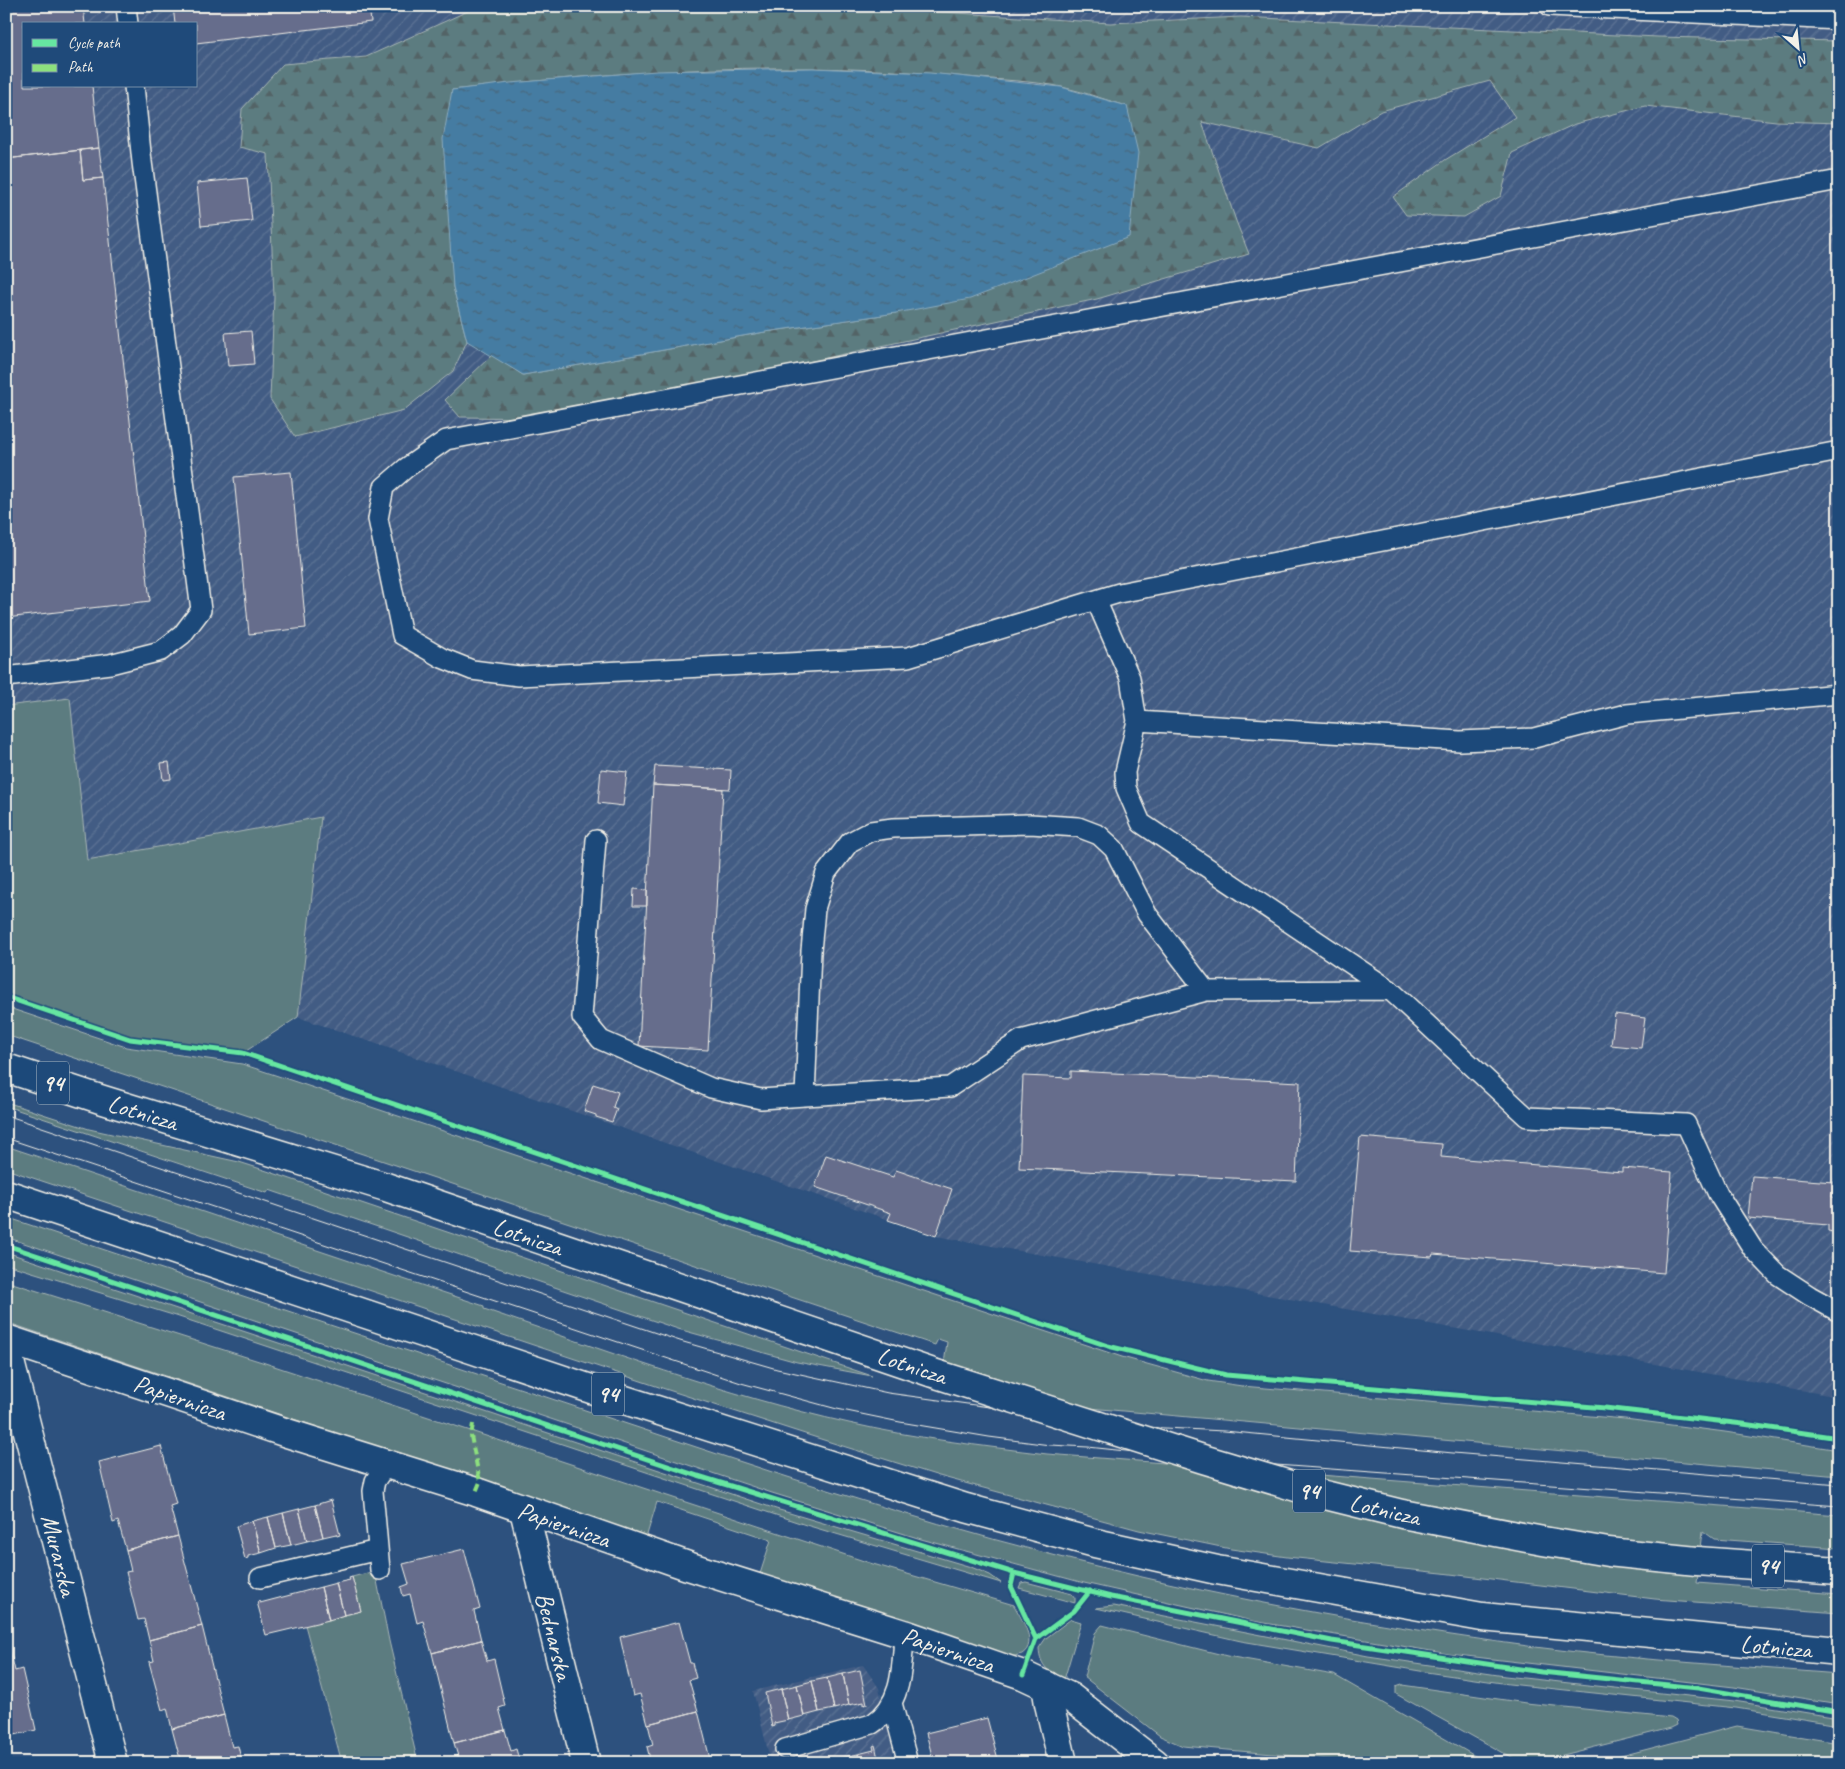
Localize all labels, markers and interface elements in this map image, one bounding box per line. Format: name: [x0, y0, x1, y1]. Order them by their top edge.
legend: [22, 22, 198, 88]
north arrow: [1772, 22, 1822, 72]
text: Cycle path: [68, 34, 120, 53]
text: N: [1794, 50, 1811, 70]
text: Path: [68, 58, 94, 77]
road number: 94: [37, 1062, 69, 1104]
street label: Lotnicza: [104, 1087, 184, 1139]
street label: Lotnicza: [489, 1210, 569, 1265]
street label: Lotnicza: [873, 1340, 953, 1393]
street label: Papiernicza: [129, 1367, 232, 1429]
road number: 94: [592, 1372, 624, 1416]
road number: 94: [1293, 1470, 1325, 1512]
street label: Lotnicza: [1347, 1486, 1426, 1534]
street label: Papiernicza: [513, 1494, 616, 1556]
street label: Murarska: [33, 1511, 85, 1602]
road number: 94: [1752, 1544, 1784, 1588]
street label: Bednarska: [528, 1589, 581, 1686]
street label: Papiernicza: [897, 1619, 1000, 1682]
street label: Lotnicza: [1739, 1628, 1815, 1666]

